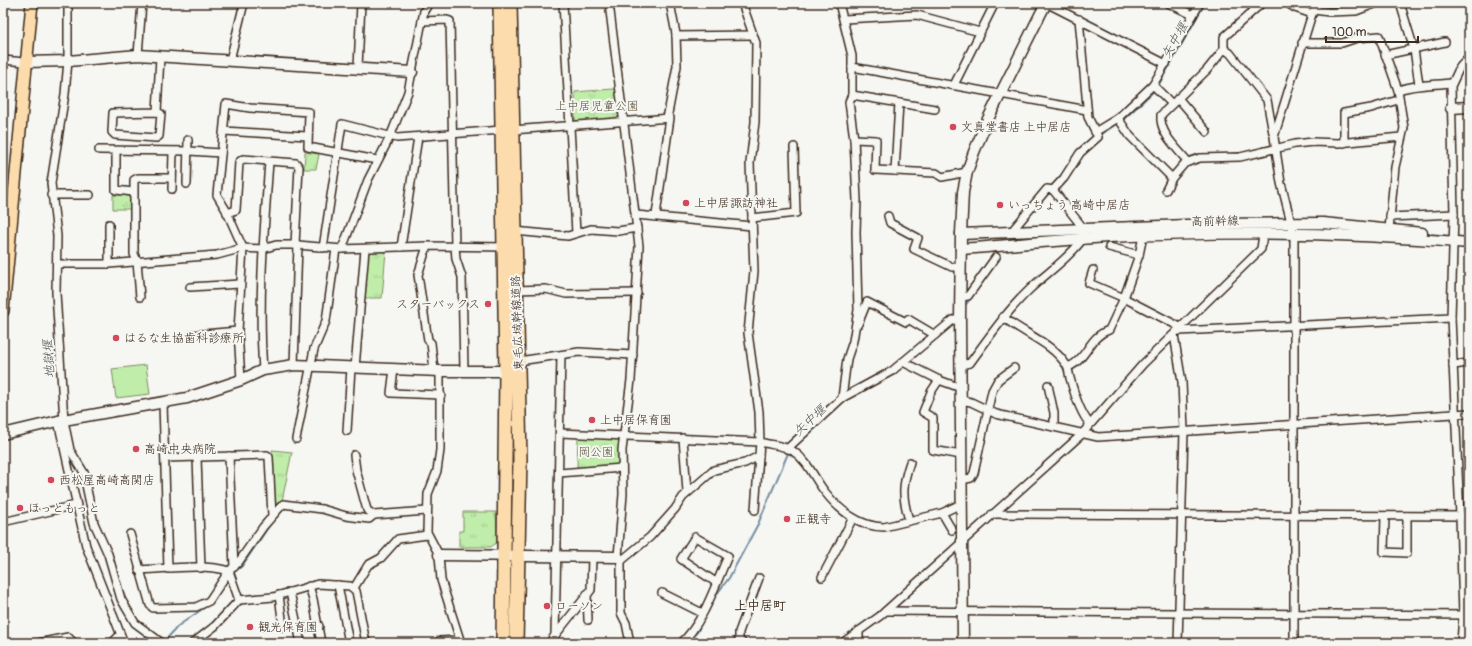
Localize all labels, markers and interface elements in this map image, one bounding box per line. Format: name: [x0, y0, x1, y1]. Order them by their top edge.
water label: 矢中堰: [1158, 18, 1193, 61]
scale bar: [1326, 18, 1418, 44]
text: 100 m: [1332, 25, 1367, 40]
park label: 上中居児童公園: [555, 99, 639, 114]
place label: 文真堂書店 上中居店: [961, 120, 1072, 135]
marker: 文真堂書店 上中居店: [948, 122, 958, 132]
place label: 上中居諏訪神社: [694, 196, 778, 211]
marker: 上中居諏訪神社: [681, 198, 691, 208]
place label: いっちょう 高崎中居店: [1008, 198, 1131, 213]
marker: いっちょう 高崎中居店: [995, 200, 1005, 210]
street label: 高前幹線: [1191, 214, 1239, 229]
street label: 東毛広域幹線道路: [508, 275, 527, 371]
place label: スターバックス: [396, 297, 480, 312]
marker: スターバックス: [483, 299, 493, 309]
place label: はるな生協歯科診療所: [124, 331, 244, 346]
marker: はるな生協歯科診療所: [111, 333, 121, 343]
water label: 地獄堰: [40, 337, 58, 379]
water label: 矢中堰: [790, 400, 831, 440]
place label: 上中居保育園: [600, 413, 672, 428]
marker: 上中居保育園: [587, 415, 597, 425]
place label: 高崎中央病院: [144, 442, 216, 457]
marker: 高崎中央病院: [131, 444, 141, 454]
park label: 岡公園: [578, 445, 614, 460]
place label: 西松屋高崎高関店: [59, 473, 155, 488]
marker: 西松屋高崎高関店: [46, 475, 56, 485]
place label: ほっともっと: [28, 501, 100, 516]
marker: ほっともっと: [15, 503, 25, 513]
place label: 正観寺: [795, 512, 831, 527]
marker: 正観寺: [782, 514, 792, 524]
district label: 上中居町: [734, 598, 786, 614]
place label: ローソン: [555, 599, 603, 614]
marker: ローソン: [542, 601, 552, 611]
place label: 観光保育園: [258, 620, 318, 635]
marker: 観光保育園: [245, 622, 255, 632]

